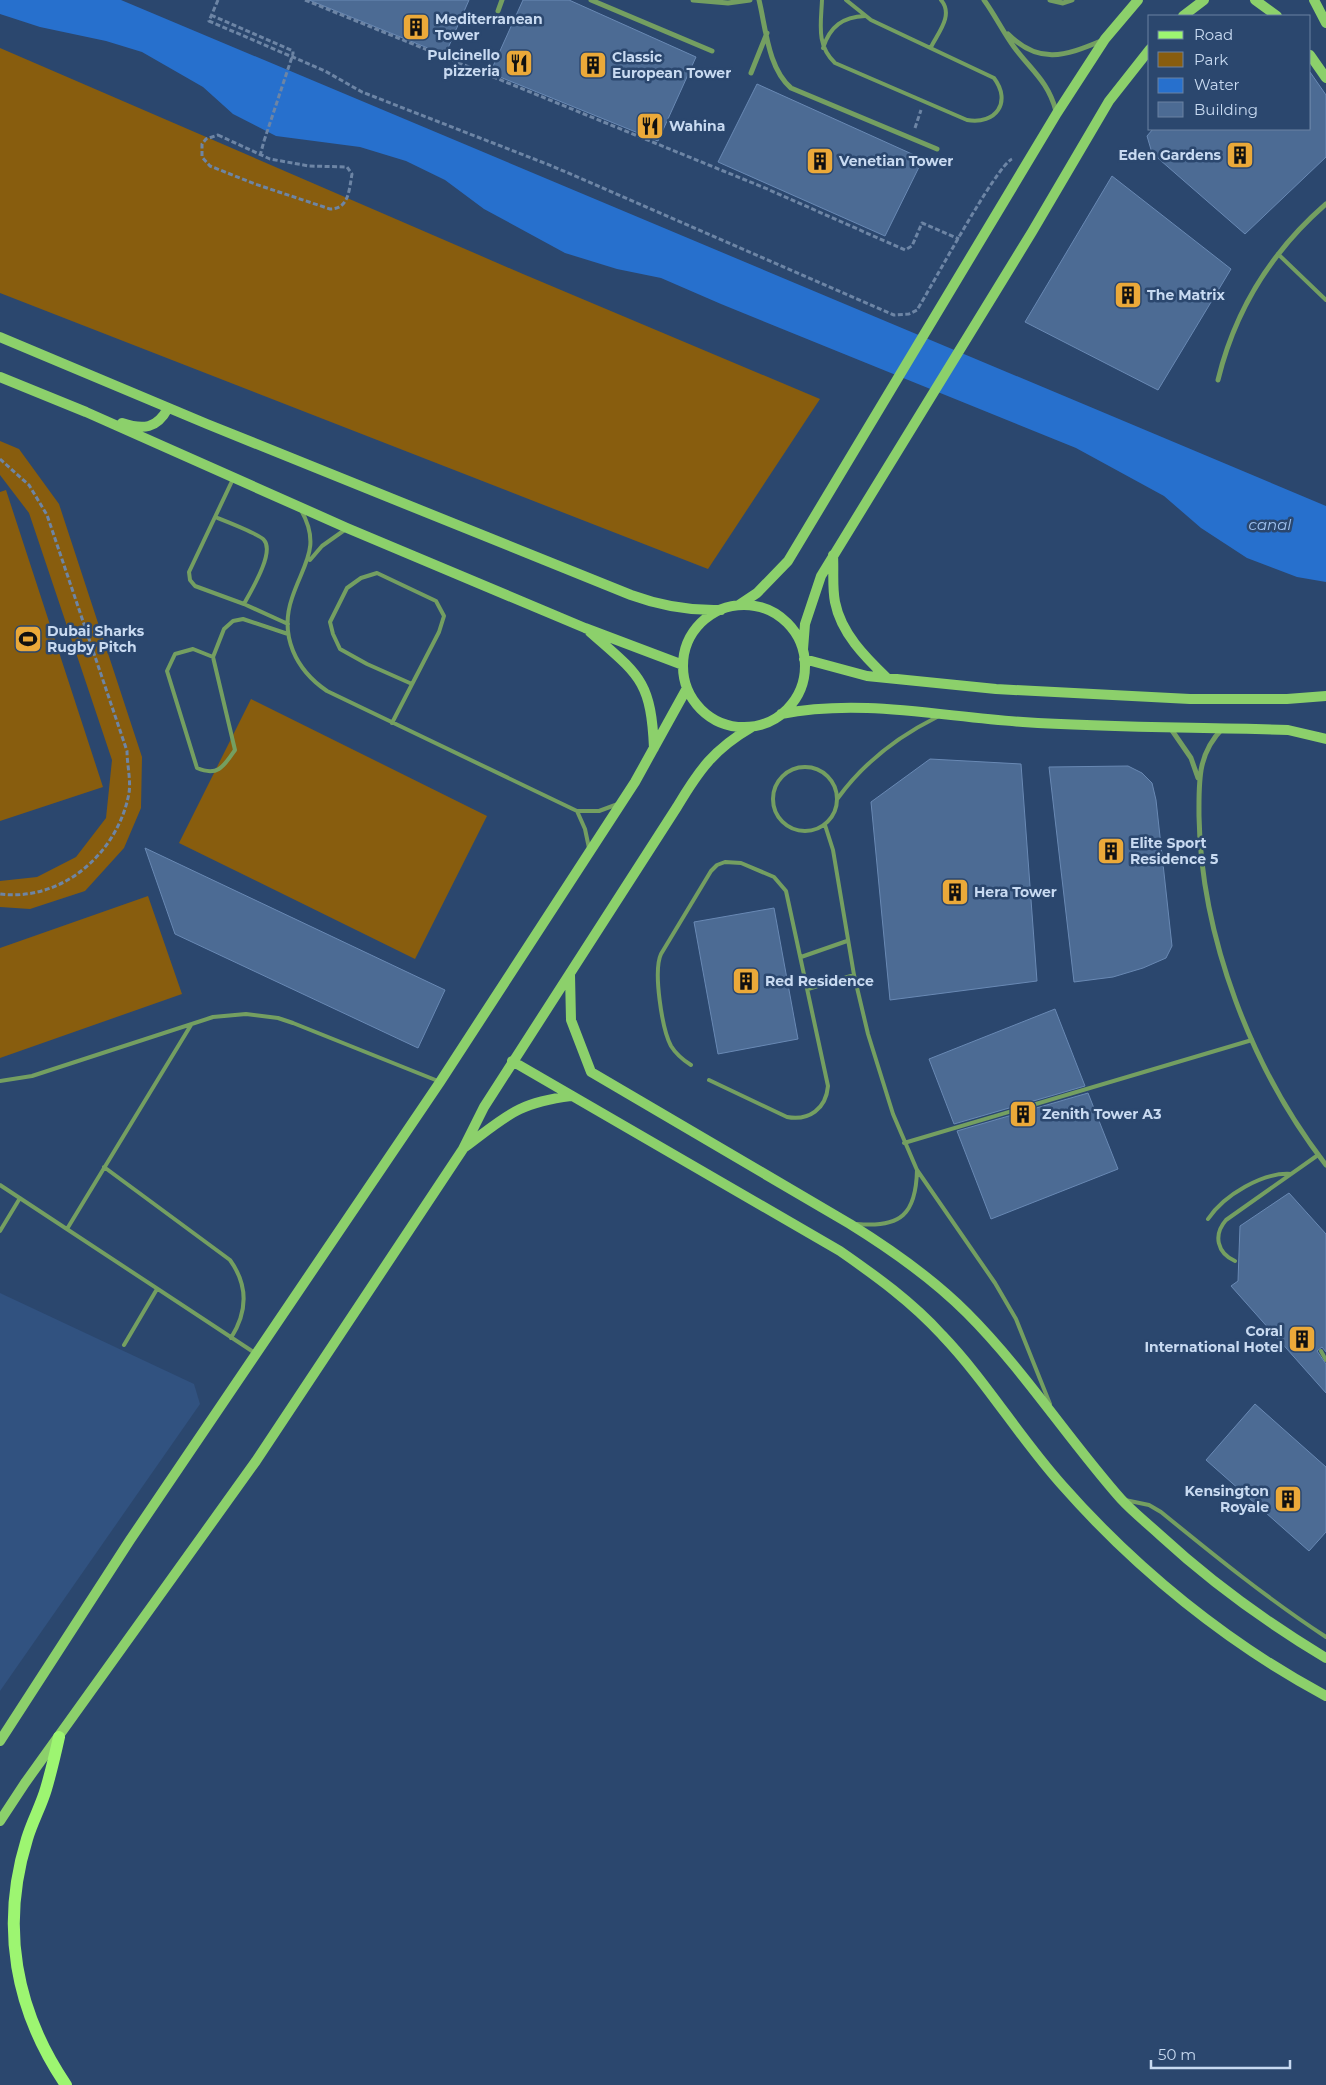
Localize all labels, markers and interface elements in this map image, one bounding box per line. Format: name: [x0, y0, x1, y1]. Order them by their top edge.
place label: Mediterranean Tower: [435, 10, 543, 44]
building icon: Mediterranean Tower: [401, 12, 431, 42]
legend: [1148, 15, 1311, 130]
text: Road: [1194, 25, 1233, 44]
place label: Pulcinello pizzeria: [427, 46, 500, 80]
restaurant icon: Pulcinello pizzeria: [504, 48, 534, 78]
place label: Classic European Tower: [612, 48, 731, 82]
building icon: Classic European Tower: [578, 50, 608, 80]
text: Park: [1194, 50, 1228, 69]
text: Water: [1194, 75, 1240, 94]
text: Building: [1194, 100, 1258, 119]
restaurant icon: Wahina: [635, 111, 665, 141]
place label: Wahina: [669, 117, 725, 135]
building icon: Eden Gardens: [1225, 140, 1255, 170]
building icon: Venetian Tower: [805, 146, 835, 176]
place label: Eden Gardens: [1119, 146, 1222, 164]
place label: Venetian Tower: [838, 152, 953, 170]
building icon: The Matrix: [1113, 280, 1143, 310]
place label: The Matrix: [1147, 286, 1225, 304]
water label: canal: [1249, 515, 1291, 534]
place label: Dubai Sharks Rugby Pitch: [47, 622, 145, 656]
sports icon: Dubai Sharks Rugby Pitch: [13, 624, 43, 654]
place label: Elite Sport Residence 5: [1130, 834, 1218, 868]
building icon: Elite Sport Residence 5: [1096, 836, 1126, 866]
building icon: Hera Tower: [940, 877, 970, 907]
place label: Hera Tower: [974, 883, 1057, 901]
building icon: Red Residence: [731, 966, 761, 996]
place label: Red Residence: [765, 972, 874, 990]
building icon: Zenith Tower A3: [1008, 1099, 1038, 1129]
place label: Zenith Tower A3: [1042, 1105, 1161, 1123]
place label: Coral International Hotel: [1144, 1322, 1283, 1356]
building icon: Coral International Hotel: [1287, 1324, 1317, 1354]
place label: Kensington Royale: [1185, 1482, 1269, 1516]
building icon: Kensington Royale: [1273, 1484, 1303, 1514]
scale bar: [1151, 2038, 1290, 2070]
text: 50 m: [1158, 2045, 1196, 2064]

